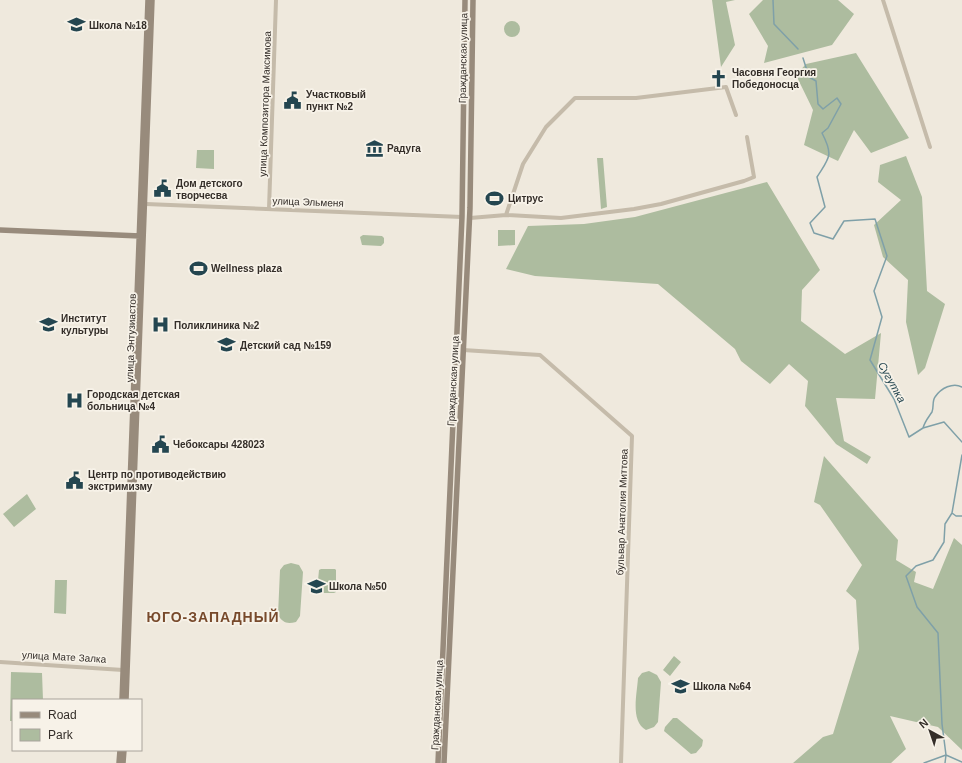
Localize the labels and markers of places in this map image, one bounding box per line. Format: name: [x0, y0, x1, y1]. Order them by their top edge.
school or university icon: Школа №18: [66, 15, 86, 35]
place label: Школа №18: [89, 20, 147, 31]
place label: Часовня Георгия Победоносца: [732, 67, 816, 90]
church icon: Часовня Георгия Победоносца: [709, 68, 729, 88]
place label: Участковый пункт №2: [306, 89, 366, 112]
public building icon: Участковый пункт №2: [283, 90, 303, 110]
museum icon: Радуга: [364, 138, 384, 158]
place label: Радуга: [387, 143, 421, 154]
place label: Дом детского творчесва: [176, 178, 243, 201]
public building icon: Дом детского творчесва: [153, 179, 173, 199]
sports icon: Цитрус: [485, 188, 505, 208]
place label: Цитрус: [508, 193, 544, 204]
sports icon: Wellness plaza: [188, 258, 208, 278]
place label: Wellness plaza: [211, 263, 282, 274]
place label: Институт культуры: [61, 313, 108, 336]
school or university icon: Институт культуры: [38, 314, 58, 334]
hospital icon: Поликлиника №2: [151, 315, 171, 335]
place label: Поликлиника №2: [174, 320, 260, 331]
school or university icon: Детский сад №159: [217, 335, 237, 355]
place label: Детский сад №159: [240, 340, 332, 351]
place label: Городская детская больница №4: [87, 389, 180, 412]
hospital icon: Городская детская больница №4: [64, 390, 84, 410]
public building icon: Чебоксары 428023: [150, 434, 170, 454]
place label: Чебоксары 428023: [173, 439, 265, 450]
place label: Центр по противодействию экстримизму: [88, 469, 227, 492]
public building icon: Центр по противодействию экстримизму: [65, 470, 85, 490]
school or university icon: Школа №50: [306, 576, 326, 596]
place label: Школа №50: [329, 581, 387, 592]
school or university icon: Школа №64: [670, 676, 690, 696]
place label: Школа №64: [693, 681, 751, 692]

